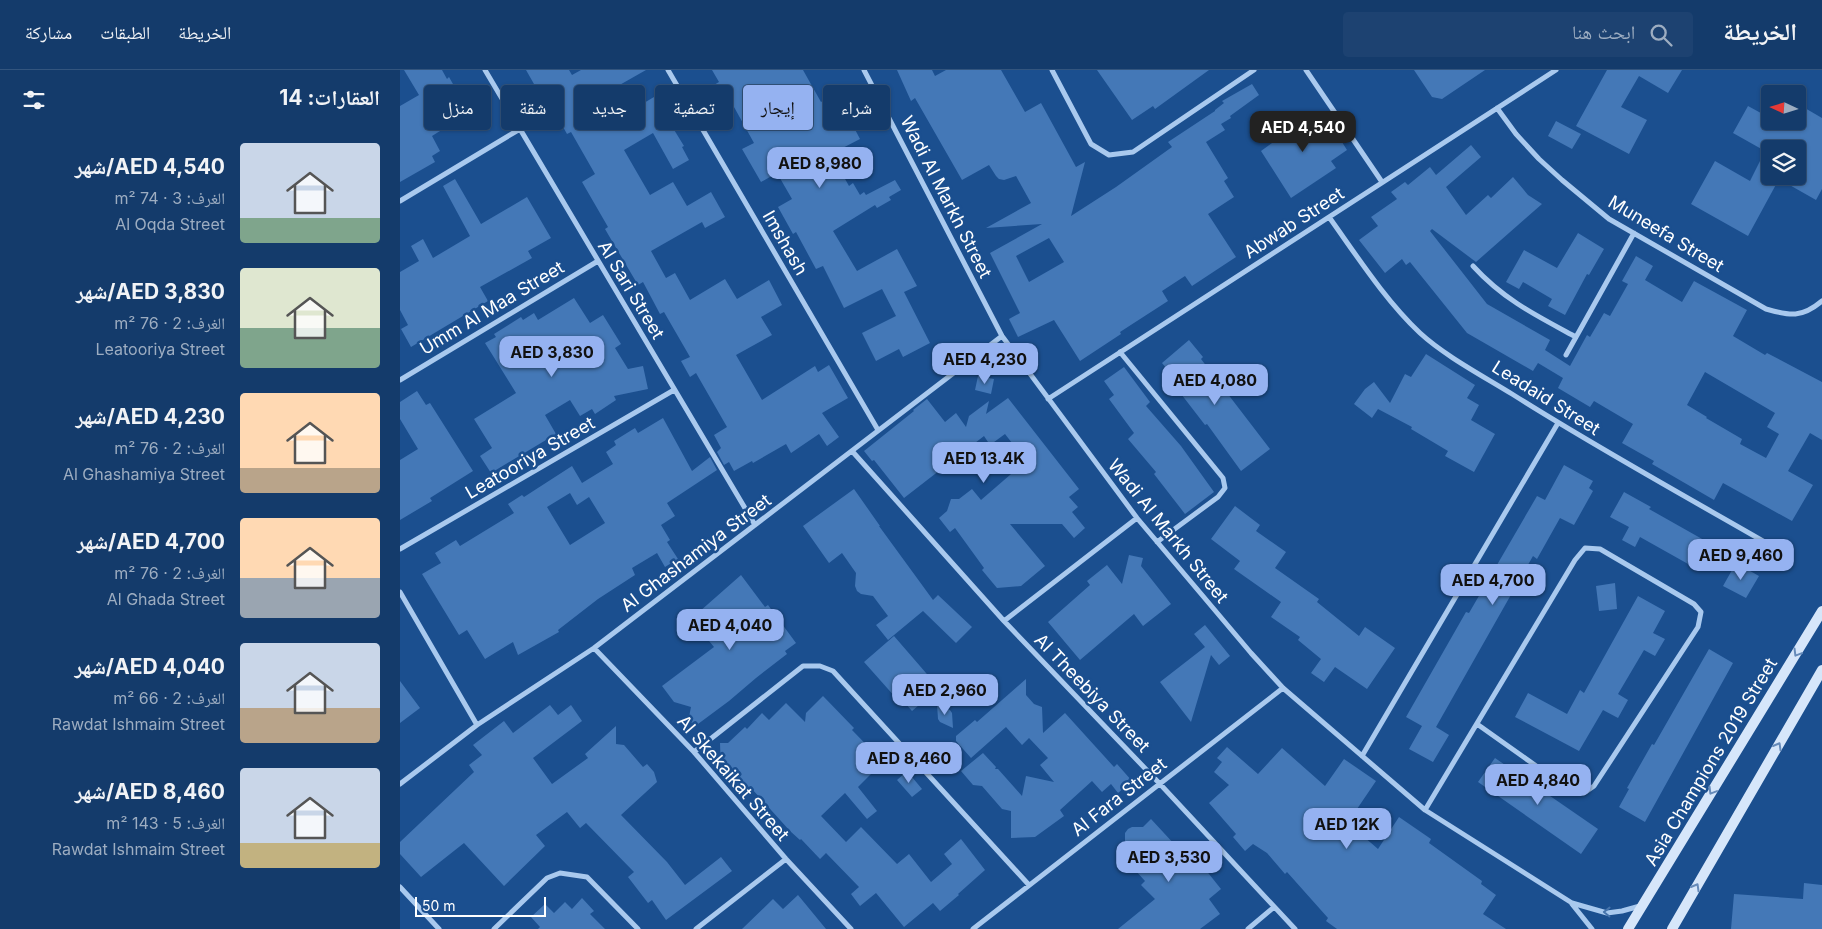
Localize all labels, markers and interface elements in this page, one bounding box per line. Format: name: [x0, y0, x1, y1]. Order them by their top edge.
search box: [1343, 12, 1693, 57]
text: الخريطة: [1723, 17, 1797, 46]
text: ابحث هنا: [1572, 21, 1635, 44]
icon: search: [1647, 21, 1675, 49]
text: مشاركة: [25, 22, 72, 43]
text: الطبقات: [100, 22, 150, 43]
text: الخريطة: [178, 22, 231, 43]
text: العقارات: 14: [279, 85, 380, 110]
chip: منزل: [424, 85, 491, 130]
chip: شقة: [501, 85, 564, 130]
chip: جديد: [574, 85, 645, 130]
chip: تصفية: [655, 85, 733, 130]
chip: إيجار: [743, 85, 813, 130]
chip: شراء: [823, 85, 890, 130]
north arrow: [1761, 85, 1806, 130]
map controls: [1761, 85, 1806, 185]
icon: filters: [20, 86, 48, 114]
pin: AED 4,540: [1246, 111, 1360, 153]
street label: Wadi Al Markh Street: [896, 112, 996, 281]
text: AED 4,540: [1261, 117, 1345, 137]
button: layers: [1761, 140, 1806, 185]
pin: AED 8,980: [763, 146, 877, 189]
text: AED 8,980: [778, 153, 862, 173]
text: AED 4,540/شهر: [75, 154, 225, 179]
icon: home: [280, 163, 340, 223]
street label: Abwab Street: [1240, 182, 1348, 263]
text: الغرف: 3 · 74 m²: [114, 188, 225, 208]
street label: Muneefa Street: [1605, 191, 1728, 276]
street label: Imshash: [759, 207, 812, 279]
text: Al Oqda Street: [115, 214, 225, 234]
street label: Al Sari Street: [594, 237, 669, 343]
street label: Umm Al Maa Street: [416, 256, 568, 359]
text: AED 3,830/شهر: [76, 279, 225, 304]
icon: home: [280, 288, 340, 348]
text: الغرف: 2 · 76 m²: [114, 313, 225, 333]
pin: AED 3,830: [495, 336, 609, 378]
text: Leatooriya Street: [96, 339, 225, 359]
text: AED 3,830: [510, 342, 594, 362]
pin: AED 4,230: [928, 342, 1042, 385]
text: AED 4,230: [943, 349, 1027, 369]
street label: Leadaid Street: [1488, 356, 1604, 439]
pin: AED 4,080: [1158, 364, 1272, 406]
text: AED 4,080: [1173, 370, 1257, 390]
text: AED 4,230/شهر: [75, 404, 225, 429]
street label: Leatooriya Street: [461, 412, 598, 503]
icon: home: [280, 413, 340, 473]
text: الغرف: 2 · 76 m²: [114, 438, 225, 458]
pin: AED 13.4K: [927, 442, 1041, 484]
text: AED 13.4K: [943, 448, 1025, 468]
street label: Wadi Al Markh Street: [1104, 455, 1233, 607]
text: Al Ghashamiya Street: [63, 464, 225, 484]
street label: Al Ghashamiya Street: [617, 489, 775, 616]
text: AED 4,700/شهر: [77, 529, 225, 554]
icon: home: [280, 538, 340, 598]
pin: AED 9,460: [1684, 538, 1798, 581]
text: AED 9,460: [1699, 545, 1783, 565]
text: الغرف: 2 · 76 m²: [114, 563, 225, 583]
pin: AED 4,700: [1436, 564, 1550, 606]
text: AED 4,700: [1452, 570, 1534, 590]
text: Al Ghada Street: [107, 589, 225, 609]
pin: AED 4,040: [673, 608, 787, 651]
text: AED 4,040: [688, 615, 772, 635]
street label: Al Theebiya Street: [1030, 629, 1154, 756]
one-way arrow: [1793, 647, 1803, 656]
text: AED 4,040/شهر: [75, 654, 225, 679]
street label: Asia Champions 2019 Street: [1640, 654, 1781, 870]
icon: home: [280, 663, 340, 723]
pin: AED 2,960: [888, 674, 1002, 716]
text: AED 2,960: [903, 680, 987, 700]
text: الغرف: 2 · 66 m²: [113, 688, 225, 708]
street label: Al Skekaikat Street: [673, 711, 794, 845]
text: Rawdat Ishmaim Street: [52, 714, 225, 734]
pin: AED 8,460: [852, 742, 966, 784]
one-way arrow: [1771, 743, 1781, 752]
text: AED 8,460: [867, 748, 951, 768]
street label: Al Fara Street: [1067, 753, 1171, 840]
pin: AED 4,840: [1481, 764, 1595, 806]
text: AED 4,840: [1496, 770, 1580, 790]
text: AED 8,460/شهر: [75, 779, 225, 804]
one-way arrow: [1709, 786, 1719, 795]
icon: home: [280, 788, 340, 848]
pin: AED 12K: [1301, 808, 1393, 850]
text: الغرف: 5 · 143 m²: [106, 813, 225, 833]
text: AED 12K: [1314, 814, 1380, 834]
text: Rawdat Ishmaim Street: [52, 839, 225, 859]
pin: AED 3,530: [1112, 840, 1226, 883]
text: AED 3,530: [1127, 847, 1211, 867]
one-way arrow: [1690, 883, 1700, 892]
scale bar: [415, 894, 546, 917]
text: 50 m: [422, 897, 456, 914]
one-way arrow: [1603, 907, 1611, 917]

